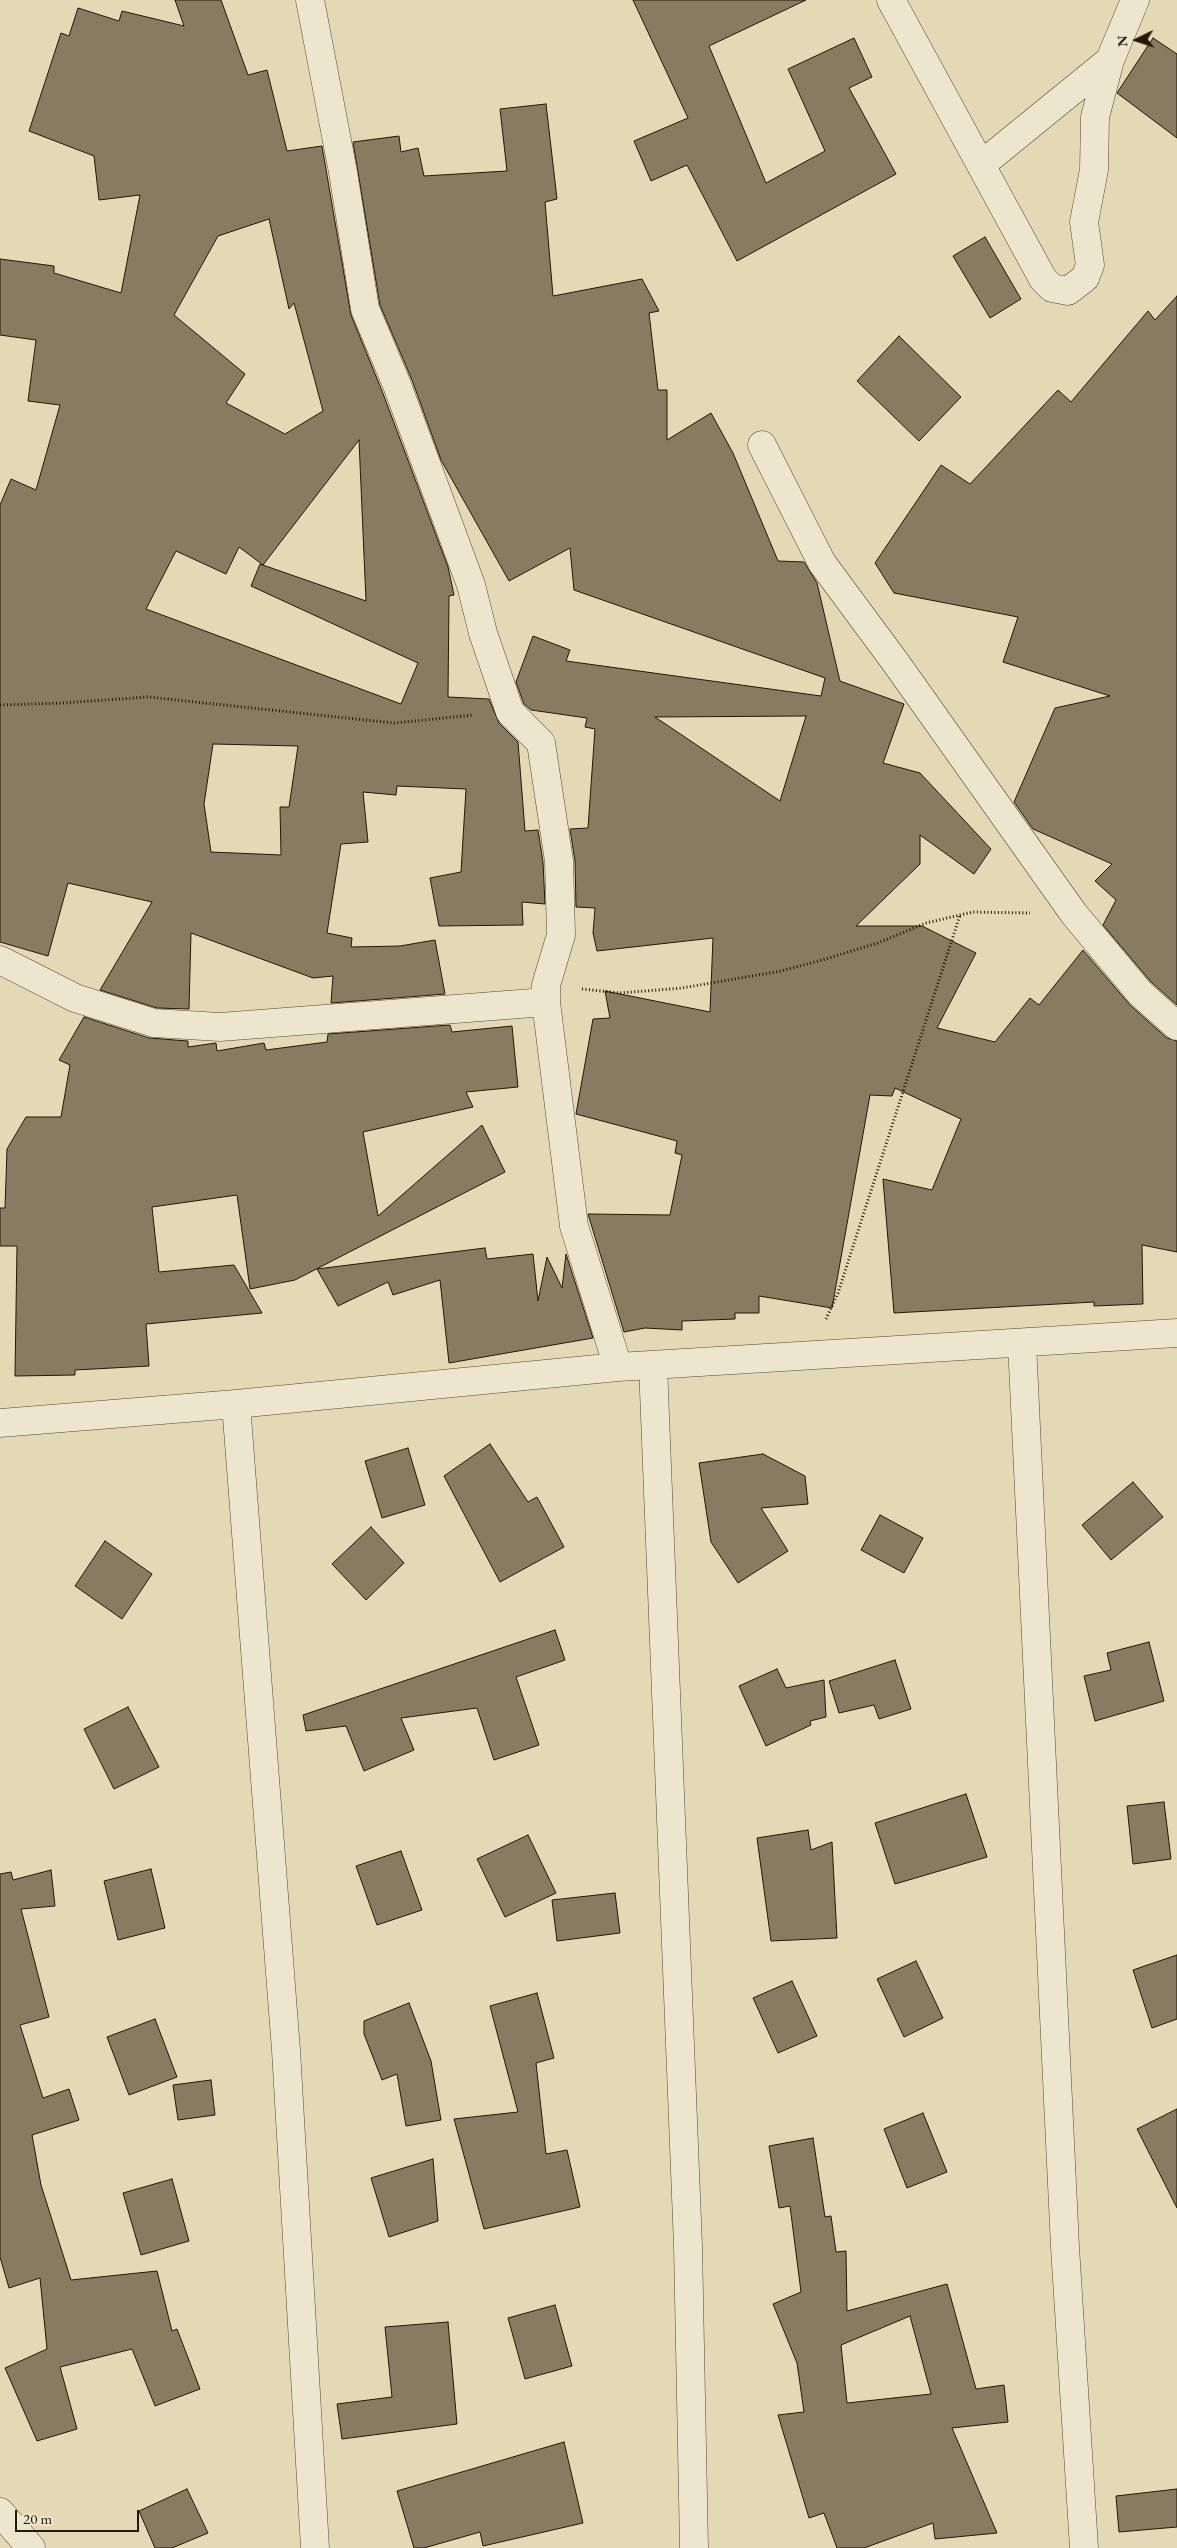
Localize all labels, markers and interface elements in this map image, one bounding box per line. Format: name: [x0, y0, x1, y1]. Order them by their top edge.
north arrow: [1112, 15, 1162, 65]
text: N: [1113, 35, 1131, 47]
scale bar: [18, 2500, 141, 2532]
text: 20 m: [23, 2509, 52, 2528]

